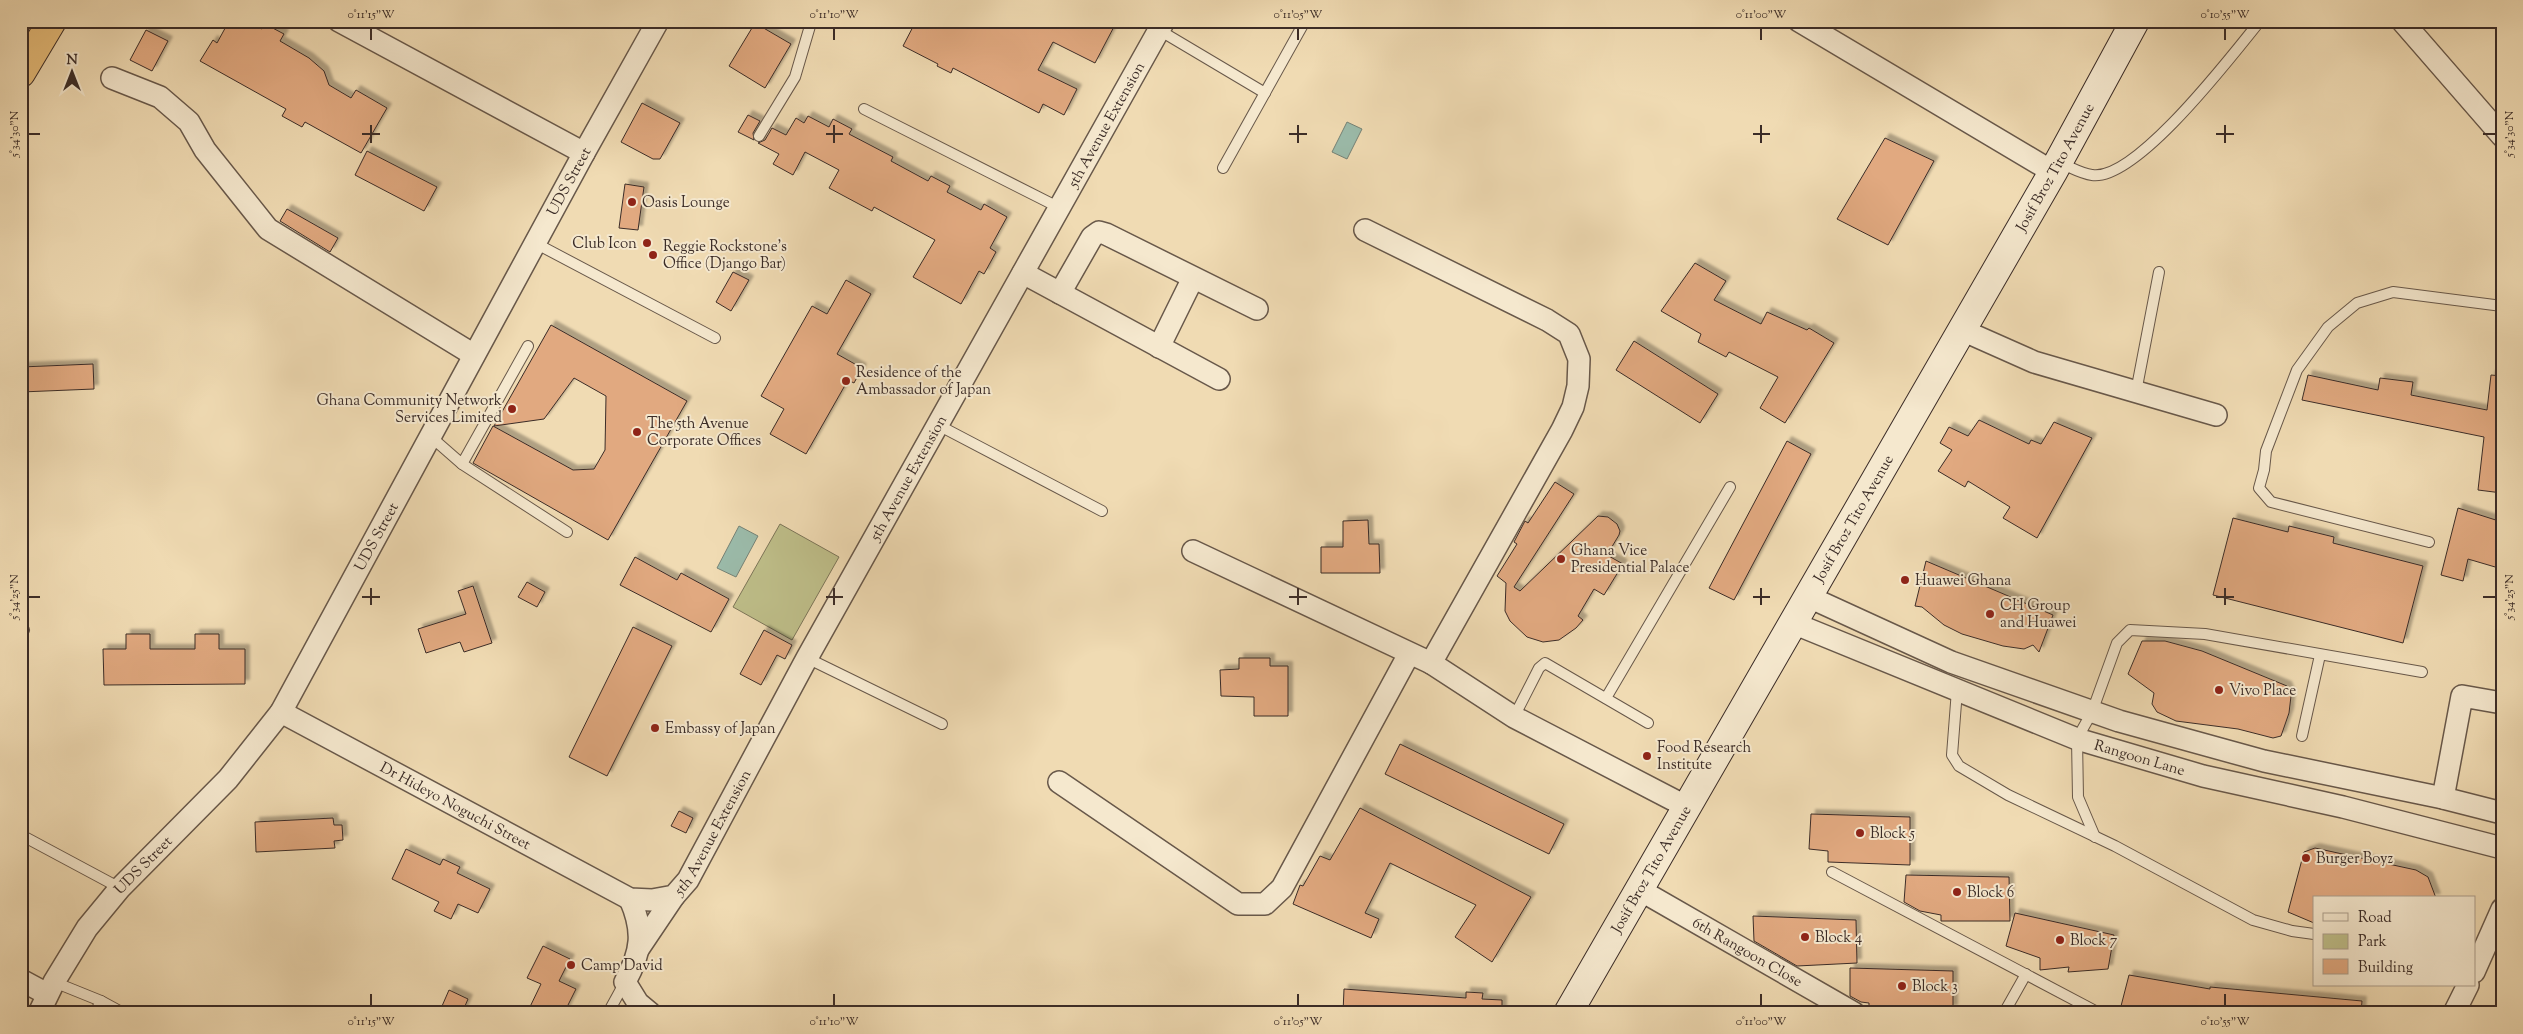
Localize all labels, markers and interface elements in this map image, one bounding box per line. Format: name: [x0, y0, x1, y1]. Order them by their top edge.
text: 0°11'15"W: [347, 6, 395, 24]
text: 0°11'10"W: [810, 6, 859, 24]
text: 0°11'05"W: [1274, 6, 1323, 24]
text: 0°11'00"W: [1736, 6, 1787, 24]
text: 0°10'55"W: [2200, 6, 2250, 24]
north arrow: [48, 48, 98, 98]
text: N: [66, 51, 78, 71]
street label: 5th Avenue Extension: [1063, 59, 1151, 193]
street label: Josif Broz Tito Avenue: [2011, 100, 2100, 237]
text: 5°34'30"N: [6, 110, 24, 158]
text: 5°34'30"N: [2501, 110, 2519, 158]
street label: UDS Street: [543, 144, 597, 220]
place label: Oasis Lounge: [642, 193, 730, 214]
marker: Oasis Lounge: [626, 196, 638, 208]
place label: Club Icon: [572, 234, 637, 255]
marker: Club Icon: [641, 237, 653, 249]
place label: Reggie Rockstone's Office (Django Bar): [663, 237, 787, 275]
marker: Reggie Rockstone's Office (Django Bar): [647, 249, 659, 261]
place label: Residence of the Ambassador of Japan: [856, 363, 991, 401]
marker: Residence of the Ambassador of Japan: [840, 375, 852, 387]
place label: Ghana Community Network Services Limited: [316, 391, 503, 429]
marker: Ghana Community Network Services Limited: [506, 403, 518, 415]
street label: 5th Avenue Extension: [865, 412, 953, 546]
place label: The 5th Avenue Corporate Offices: [647, 414, 761, 452]
marker: The 5th Avenue Corporate Offices: [631, 426, 643, 438]
street label: Josif Broz Tito Avenue: [1809, 451, 1900, 588]
street label: UDS Street: [350, 499, 405, 575]
place label: Ghana Vice Presidential Palace: [1571, 541, 1690, 579]
marker: Ghana Vice Presidential Palace: [1555, 553, 1567, 565]
place label: Huawei Ghana: [1915, 571, 2011, 592]
text: 5°34'25"N: [6, 574, 24, 621]
marker: Huawei Ghana: [1899, 574, 1911, 586]
text: 5°34'25"N: [2501, 574, 2519, 621]
place label: CH Group and Huawei: [2000, 596, 2077, 634]
marker: CH Group and Huawei: [1984, 608, 1996, 620]
place label: Vivo Place: [2229, 681, 2296, 702]
marker: Vivo Place: [2213, 684, 2225, 696]
place label: Embassy of Japan: [665, 719, 776, 740]
marker: Embassy of Japan: [649, 722, 661, 734]
street label: Rangoon Lane: [2091, 736, 2187, 782]
place label: Food Research Institute: [1657, 738, 1751, 776]
marker: Food Research Institute: [1641, 750, 1653, 762]
street label: Dr Hideyo Noguchi Street: [376, 758, 534, 856]
street label: 5th Avenue Extension: [669, 766, 757, 902]
street label: Josif Broz Tito Avenue: [1607, 802, 1697, 938]
place label: Block 5: [1870, 824, 1915, 845]
marker: Block 5: [1854, 827, 1866, 839]
street label: UDS Street: [110, 832, 178, 900]
place label: Burger Boyz: [2316, 849, 2393, 870]
marker: Burger Boyz: [2300, 852, 2312, 864]
place label: Block 6: [1967, 883, 2014, 904]
marker: Block 6: [1951, 886, 1963, 898]
legend: [2313, 896, 2476, 986]
text: Road: [2358, 908, 2392, 929]
street label: 6th Rangoon Close: [1688, 913, 1806, 993]
place label: Block 4: [1815, 928, 1863, 949]
marker: Block 4: [1799, 931, 1811, 943]
place label: Block 7: [2070, 931, 2118, 952]
text: Park: [2358, 932, 2387, 953]
marker: Block 7: [2054, 934, 2066, 946]
place label: Camp David: [581, 956, 663, 977]
text: Building: [2358, 958, 2413, 979]
marker: Camp David: [565, 959, 577, 971]
place label: Block 3: [1912, 977, 1958, 998]
marker: Block 3: [1896, 980, 1908, 992]
text: 0°11'15"W: [347, 1013, 395, 1031]
text: 0°11'10"W: [810, 1013, 859, 1031]
text: 0°11'05"W: [1274, 1013, 1323, 1031]
text: 0°11'00"W: [1736, 1013, 1787, 1031]
text: 0°10'55"W: [2200, 1013, 2250, 1031]

